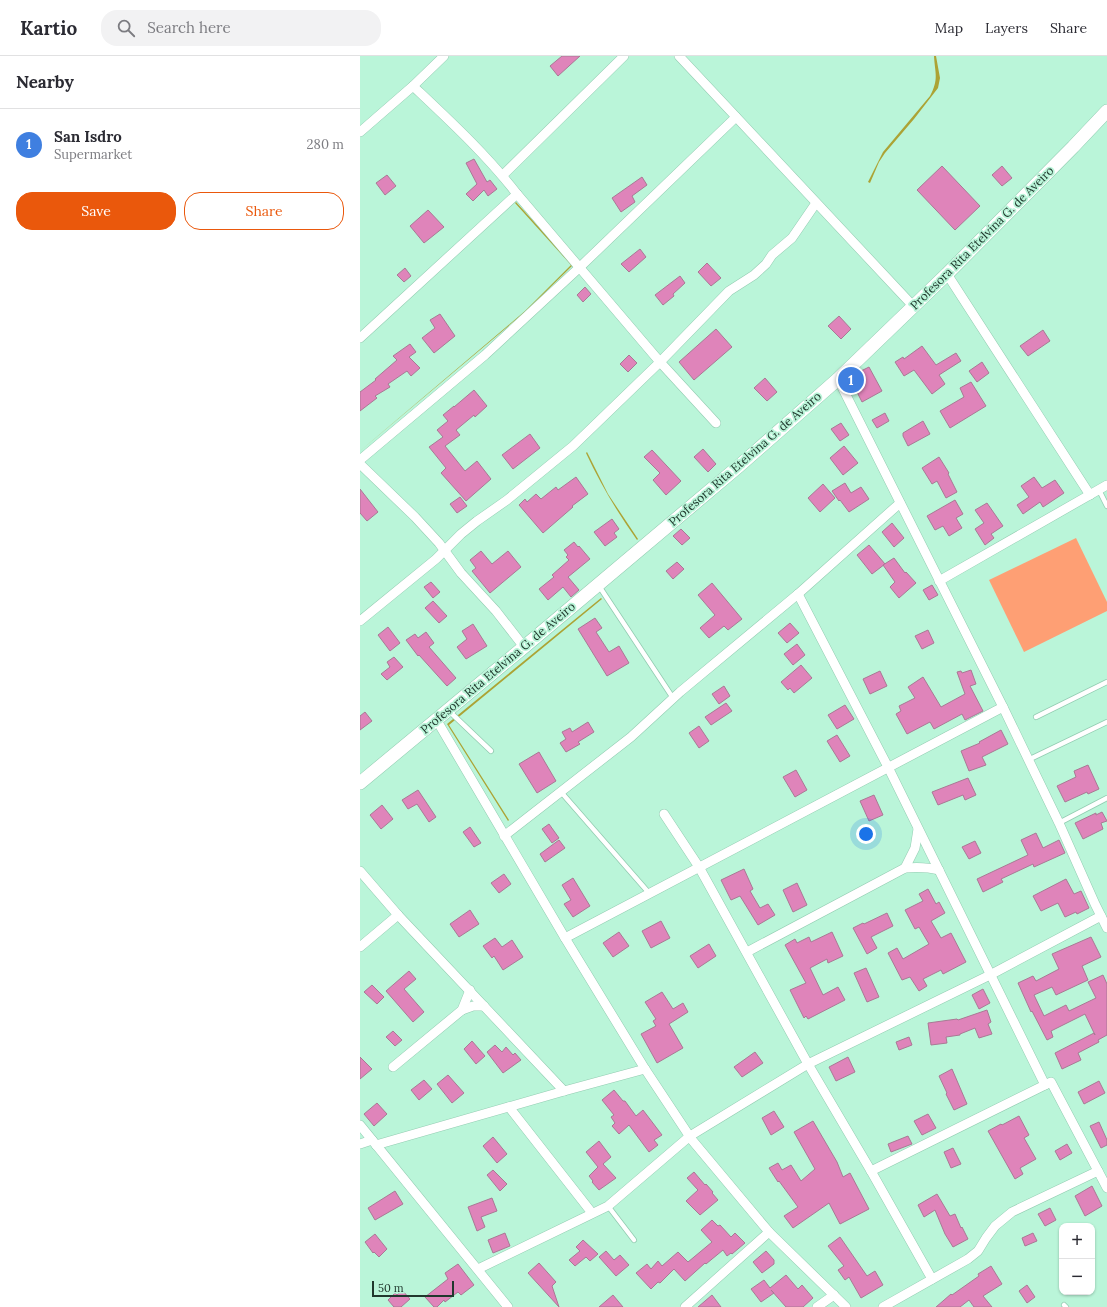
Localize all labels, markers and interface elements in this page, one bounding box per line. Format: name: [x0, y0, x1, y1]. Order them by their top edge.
search box: [101, 10, 381, 46]
text: Kartio: [20, 16, 77, 40]
icon: search: [115, 17, 137, 39]
text: Search here: [147, 18, 231, 37]
text: Map: [935, 19, 963, 37]
text: Layers: [985, 19, 1028, 37]
text: Share: [1050, 19, 1087, 37]
text: Nearby: [16, 71, 74, 93]
text: San Isdro: [54, 127, 122, 146]
text: 1: [26, 136, 32, 153]
text: 280 m: [307, 136, 344, 153]
text: Supermarket: [54, 146, 132, 163]
street label: Profesora Rita Etelvina G. de Aveiro: [907, 163, 1057, 313]
button: Save: [16, 192, 176, 230]
button: Share: [184, 192, 344, 230]
pin: 1: [838, 365, 864, 395]
street label: Profesora Rita Etelvina G. de Aveiro: [665, 388, 824, 529]
street label: Profesora Rita Etelvina G. de Aveiro: [417, 599, 578, 737]
your location: [856, 824, 876, 844]
map controls: [1059, 1223, 1095, 1295]
button: +: [1059, 1223, 1095, 1259]
button: −: [1059, 1259, 1095, 1295]
scale bar: [372, 1279, 454, 1298]
text: 50 m: [378, 1281, 404, 1295]

